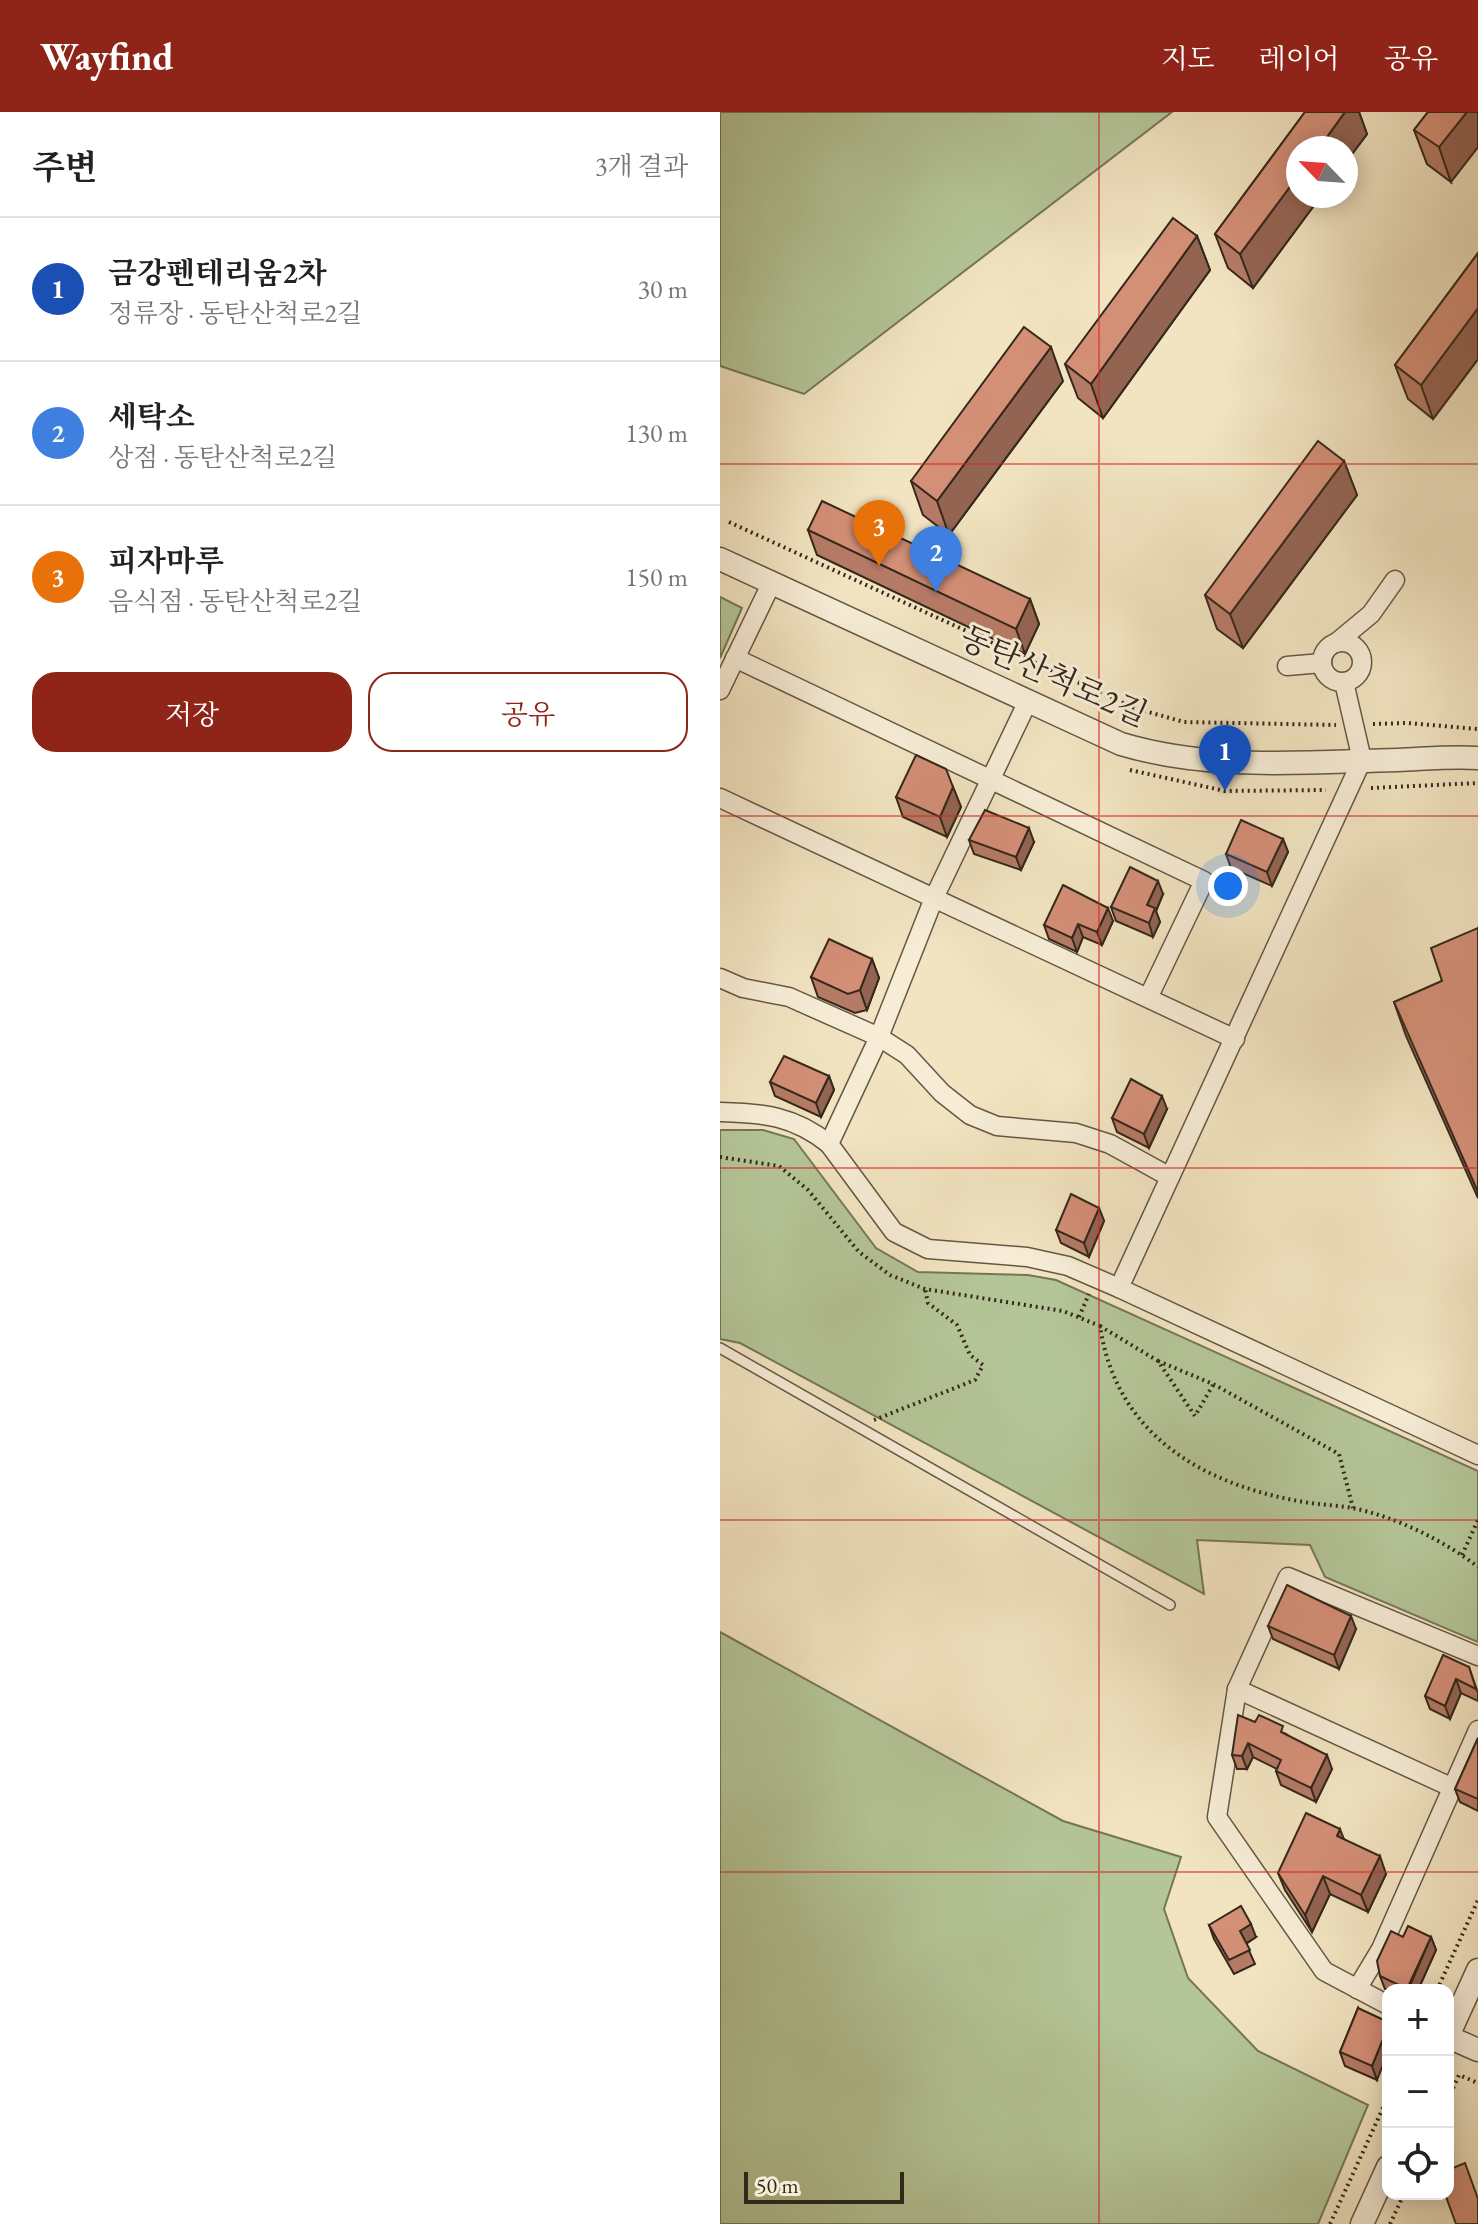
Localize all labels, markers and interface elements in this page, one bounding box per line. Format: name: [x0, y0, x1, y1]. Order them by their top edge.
text: Wayfind: [40, 32, 174, 81]
text: 지도: [1161, 40, 1215, 76]
text: 레이어: [1259, 40, 1340, 76]
text: 공유: [1384, 40, 1438, 76]
north arrow: [1286, 136, 1358, 208]
text: 주변: [32, 145, 98, 189]
text: 3개 결과: [595, 149, 688, 183]
text: 금강펜테리움2차: [108, 253, 327, 292]
text: 1: [51, 272, 65, 306]
text: 30 m: [638, 272, 688, 306]
text: 정류장 · 동탄산척로2길: [108, 296, 362, 330]
text: 세탁소: [108, 397, 195, 436]
text: 2: [51, 416, 65, 450]
text: 130 m: [625, 416, 688, 450]
text: 상점 · 동탄산척로2길: [108, 440, 337, 474]
pin: 3: [853, 500, 905, 566]
pin: 2: [910, 526, 962, 592]
text: 피자마루: [108, 541, 224, 580]
text: 3: [51, 560, 65, 594]
text: 150 m: [625, 560, 688, 594]
text: 음식점 · 동탄산척로2길: [108, 584, 362, 618]
street label: 동탄산척로2길: [954, 616, 1154, 736]
button: 저장: [32, 672, 352, 752]
button: 공유: [368, 672, 688, 752]
pin: 1: [1199, 725, 1251, 791]
your location: [1208, 866, 1248, 906]
map controls: [1382, 1984, 1454, 2200]
button: +: [1382, 1984, 1454, 2056]
button: −: [1382, 2056, 1454, 2128]
button: locate: [1382, 2128, 1454, 2200]
scale bar: [744, 2168, 904, 2204]
text: 50 m: [756, 2171, 799, 2200]

